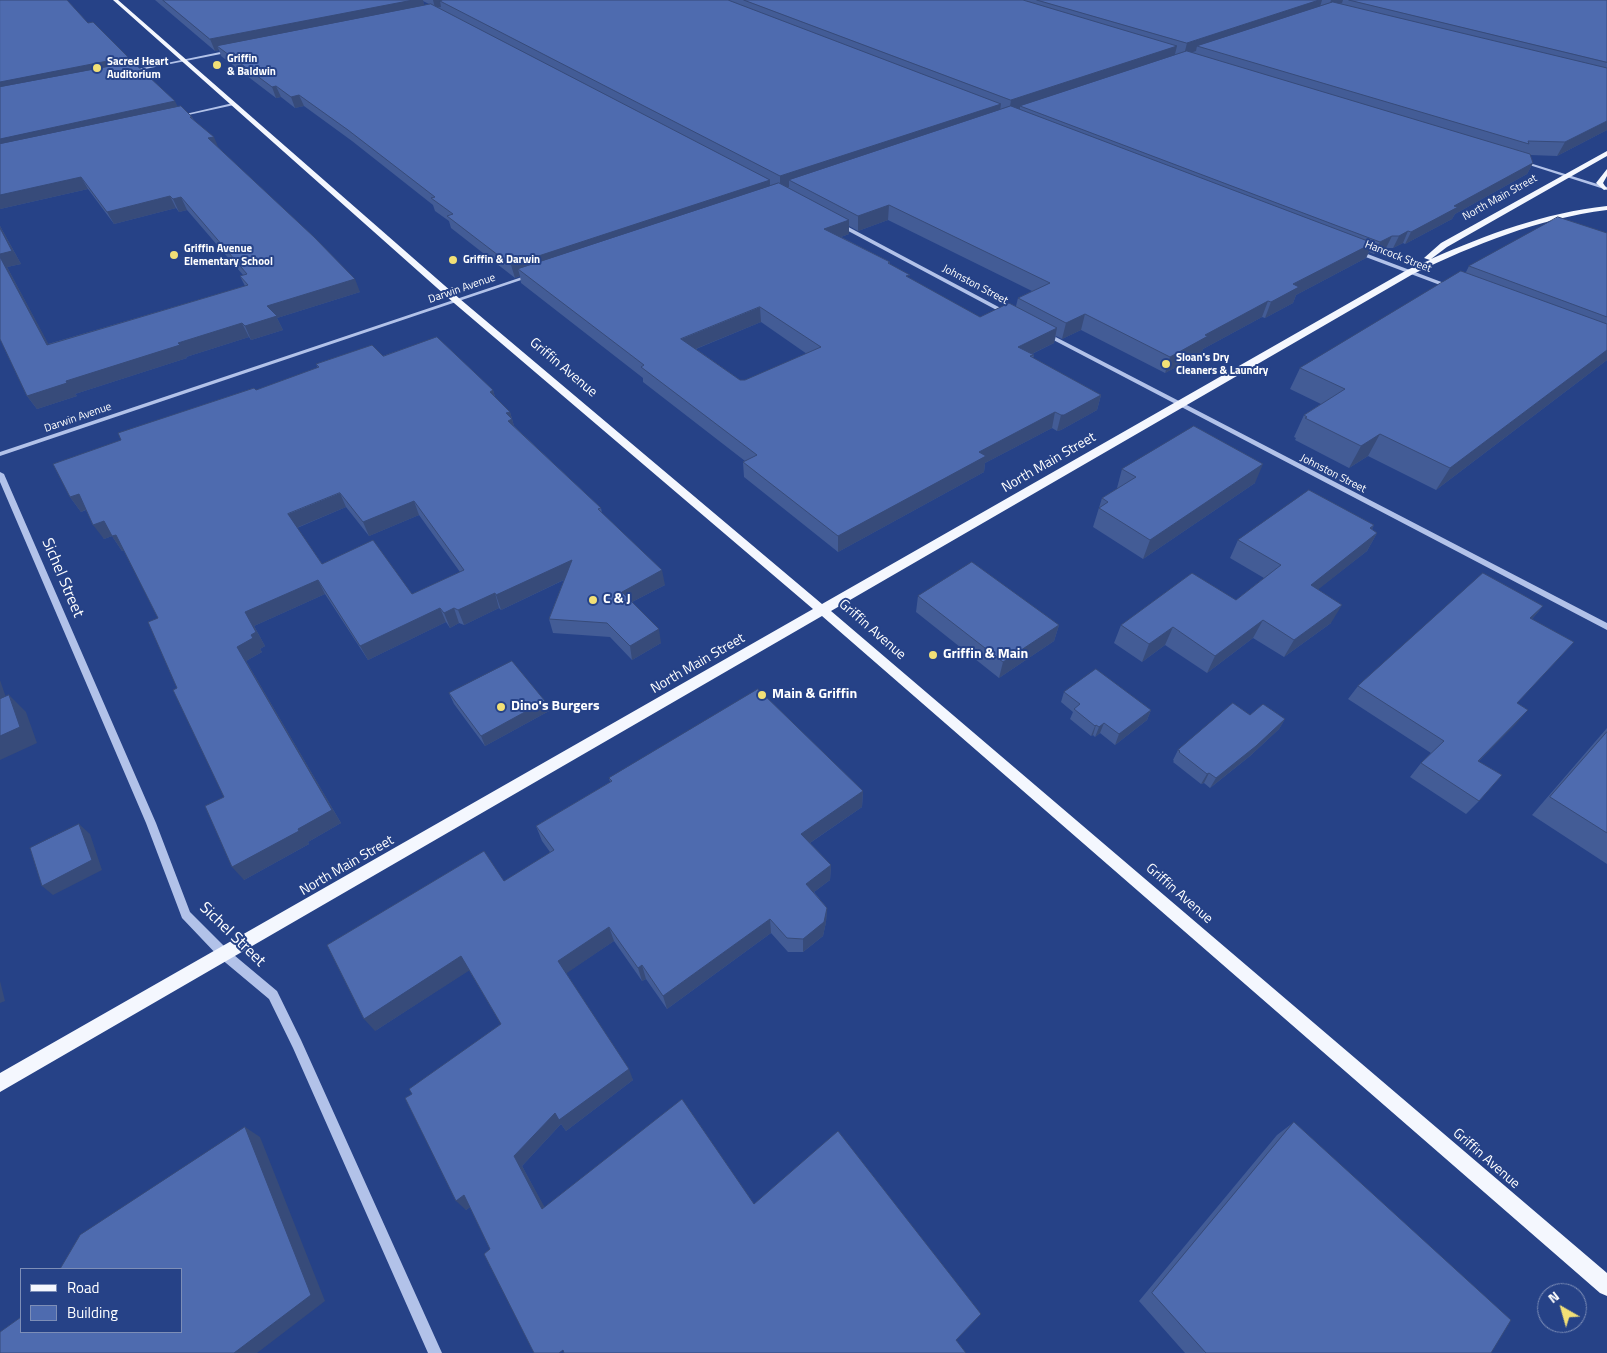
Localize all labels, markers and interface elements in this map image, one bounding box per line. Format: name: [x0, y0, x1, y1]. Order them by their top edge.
place label: Griffin & Baldwin: [227, 52, 276, 78]
place label: Sacred Heart Auditorium: [107, 55, 168, 81]
marker: Griffin & Baldwin: [211, 59, 223, 71]
marker: Sacred Heart Auditorium: [91, 62, 103, 74]
street label: North Main Street: [1460, 172, 1540, 224]
street label: Hancock Street: [1363, 238, 1433, 276]
place label: Griffin Avenue Elementary School: [184, 242, 273, 268]
marker: Griffin Avenue Elementary School: [168, 249, 180, 261]
place label: Griffin & Darwin: [463, 253, 540, 267]
marker: Griffin & Darwin: [447, 254, 459, 266]
street label: Johnston Street: [940, 262, 1010, 308]
street label: Darwin Avenue: [427, 271, 497, 307]
street label: Griffin Avenue: [526, 335, 600, 401]
place label: Sloan's Dry Cleaners & Laundry: [1176, 351, 1268, 377]
marker: Sloan's Dry Cleaners & Laundry: [1160, 358, 1172, 370]
street label: Darwin Avenue: [43, 400, 113, 436]
street label: North Main Street: [999, 429, 1099, 497]
street label: Johnston Street: [1298, 452, 1368, 496]
street label: Sichel Street: [37, 535, 87, 621]
place label: C & J: [603, 592, 631, 608]
marker: C & J: [587, 594, 599, 606]
street label: Griffin Avenue: [835, 596, 909, 664]
street label: North Main Street: [648, 630, 748, 698]
place label: Griffin & Main: [943, 647, 1028, 663]
marker: Griffin & Main: [927, 649, 939, 661]
place label: Main & Griffin: [772, 687, 857, 703]
marker: Main & Griffin: [756, 689, 768, 701]
place label: Dino's Burgers: [511, 699, 600, 715]
marker: Dino's Burgers: [495, 701, 507, 713]
street label: North Main Street: [297, 832, 397, 900]
street label: Griffin Avenue: [1142, 860, 1216, 928]
street label: Sichel Street: [195, 899, 269, 971]
street label: Griffin Avenue: [1449, 1125, 1523, 1193]
legend: [20, 1268, 182, 1333]
text: Road: [67, 1276, 99, 1299]
north arrow: [1537, 1283, 1587, 1333]
text: N: [1543, 1285, 1563, 1308]
text: Building: [67, 1301, 118, 1324]

